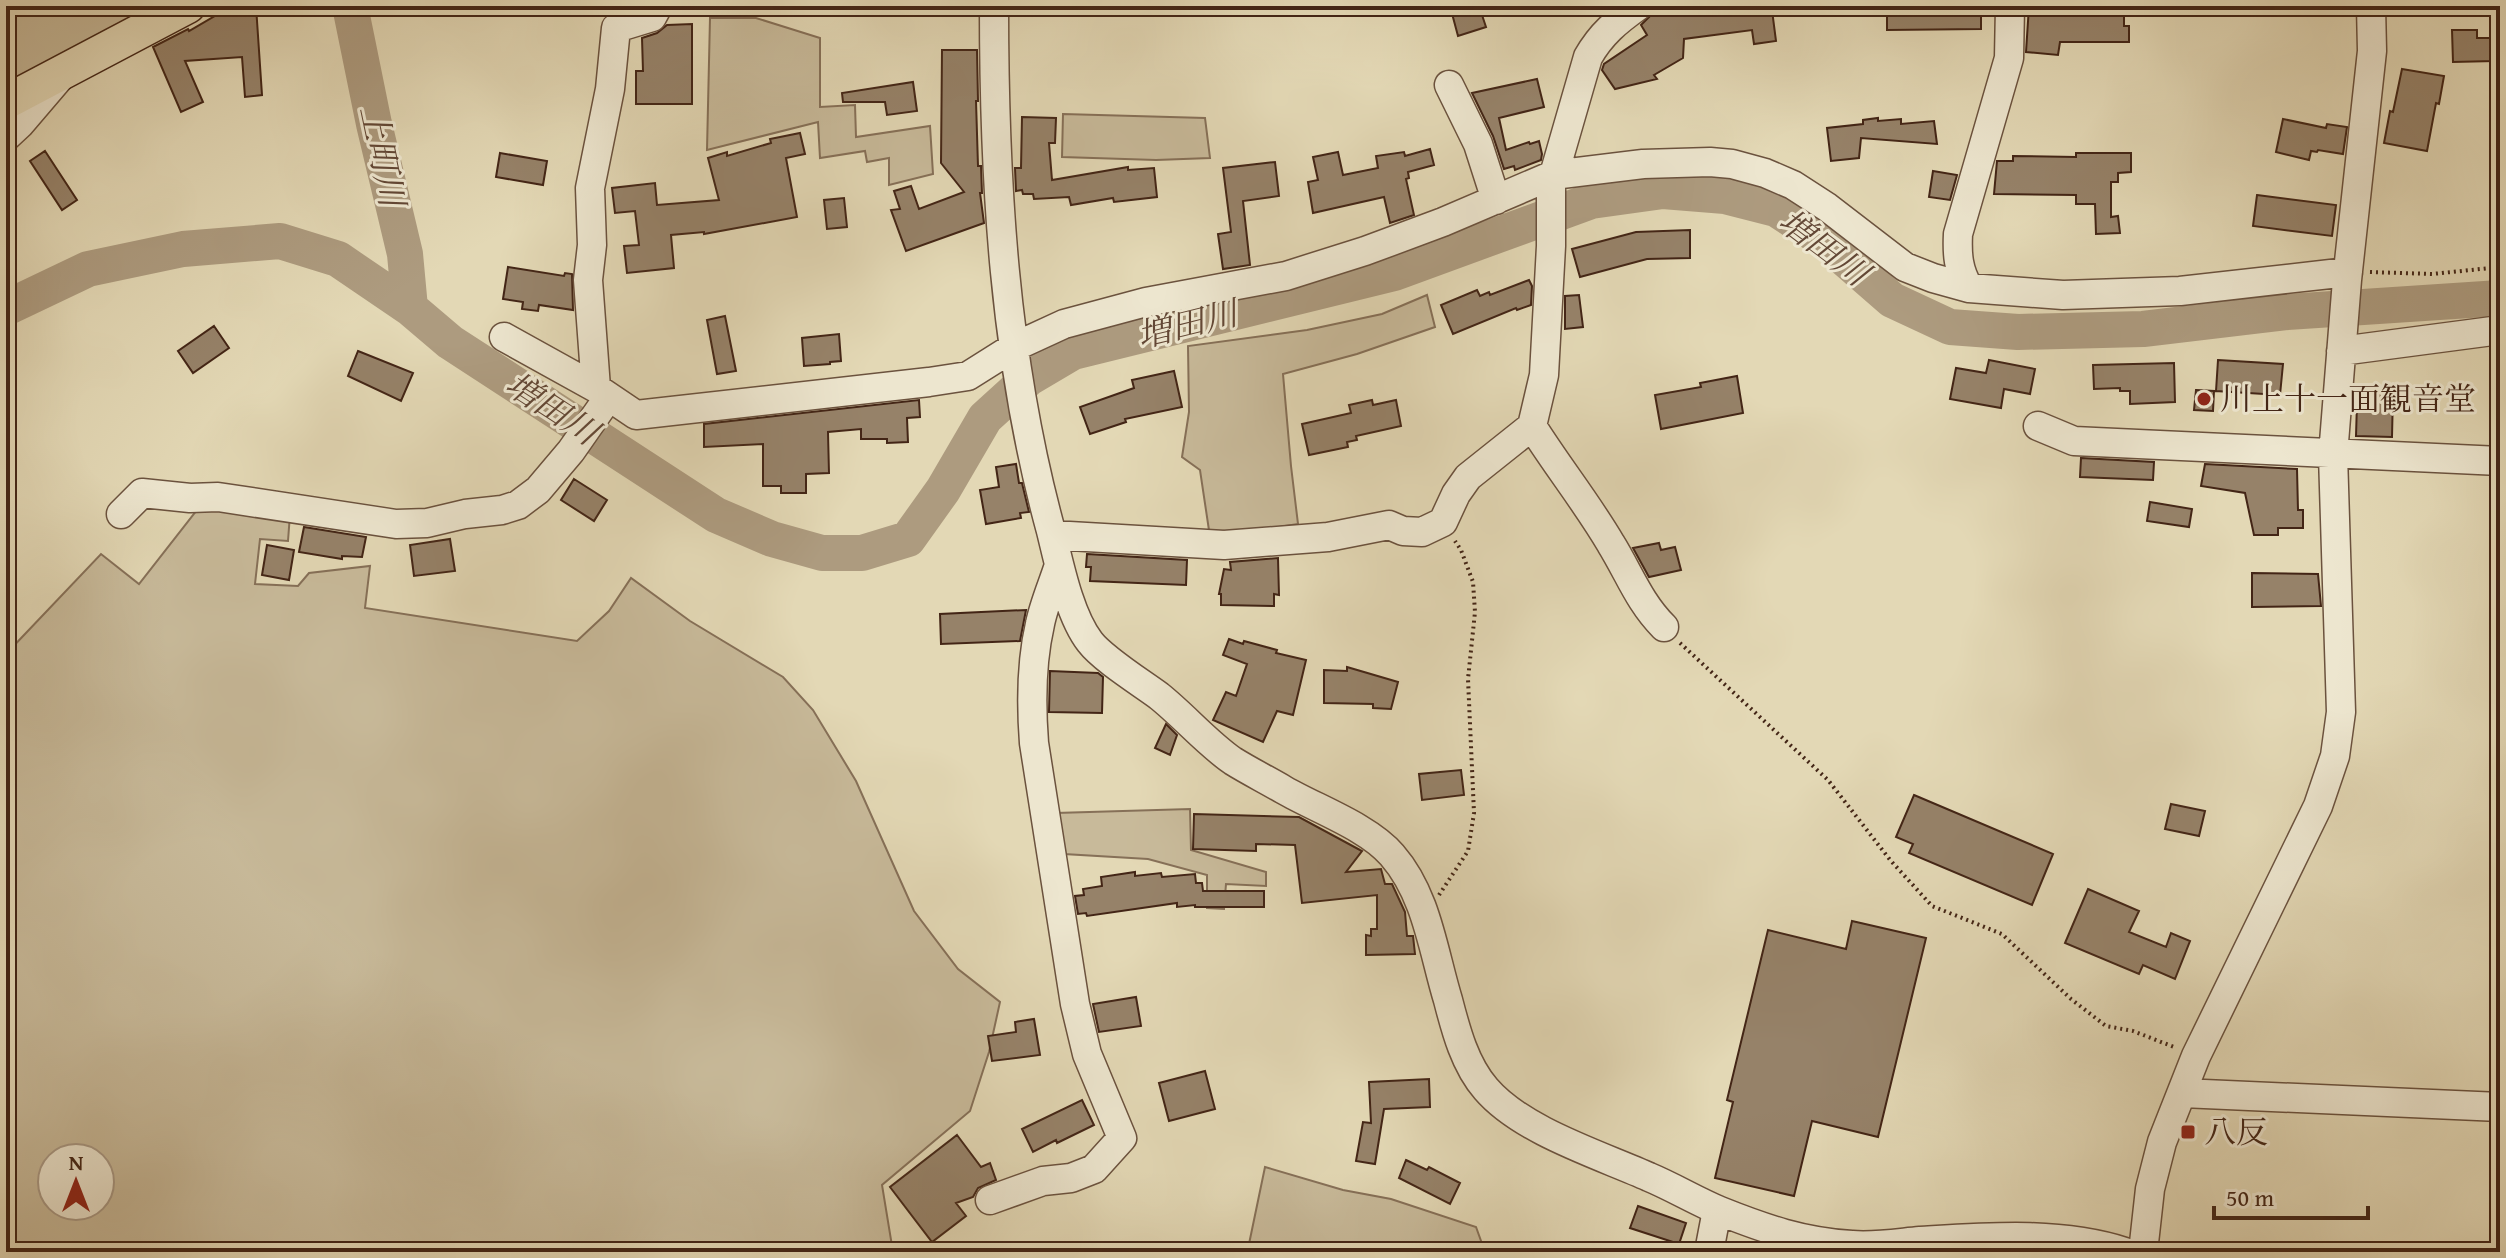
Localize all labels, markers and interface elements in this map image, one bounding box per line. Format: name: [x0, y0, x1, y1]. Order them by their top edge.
water label: 上町川: [349, 101, 419, 215]
water label: 増田川: [1769, 196, 1883, 299]
water label: 増田川: [1131, 286, 1246, 360]
water label: 増田川: [496, 359, 612, 458]
place label: 川上十一面観音堂: [2220, 375, 2476, 422]
marker: 川上十一面観音堂: [2195, 390, 2213, 408]
place label: 八反: [2204, 1108, 2268, 1155]
marker: 八反: [2179, 1123, 2197, 1141]
north arrow: [36, 1142, 116, 1222]
text: N: [69, 1146, 84, 1178]
scale bar: [2214, 1170, 2368, 1220]
text: 50 m: [2226, 1180, 2274, 1215]

